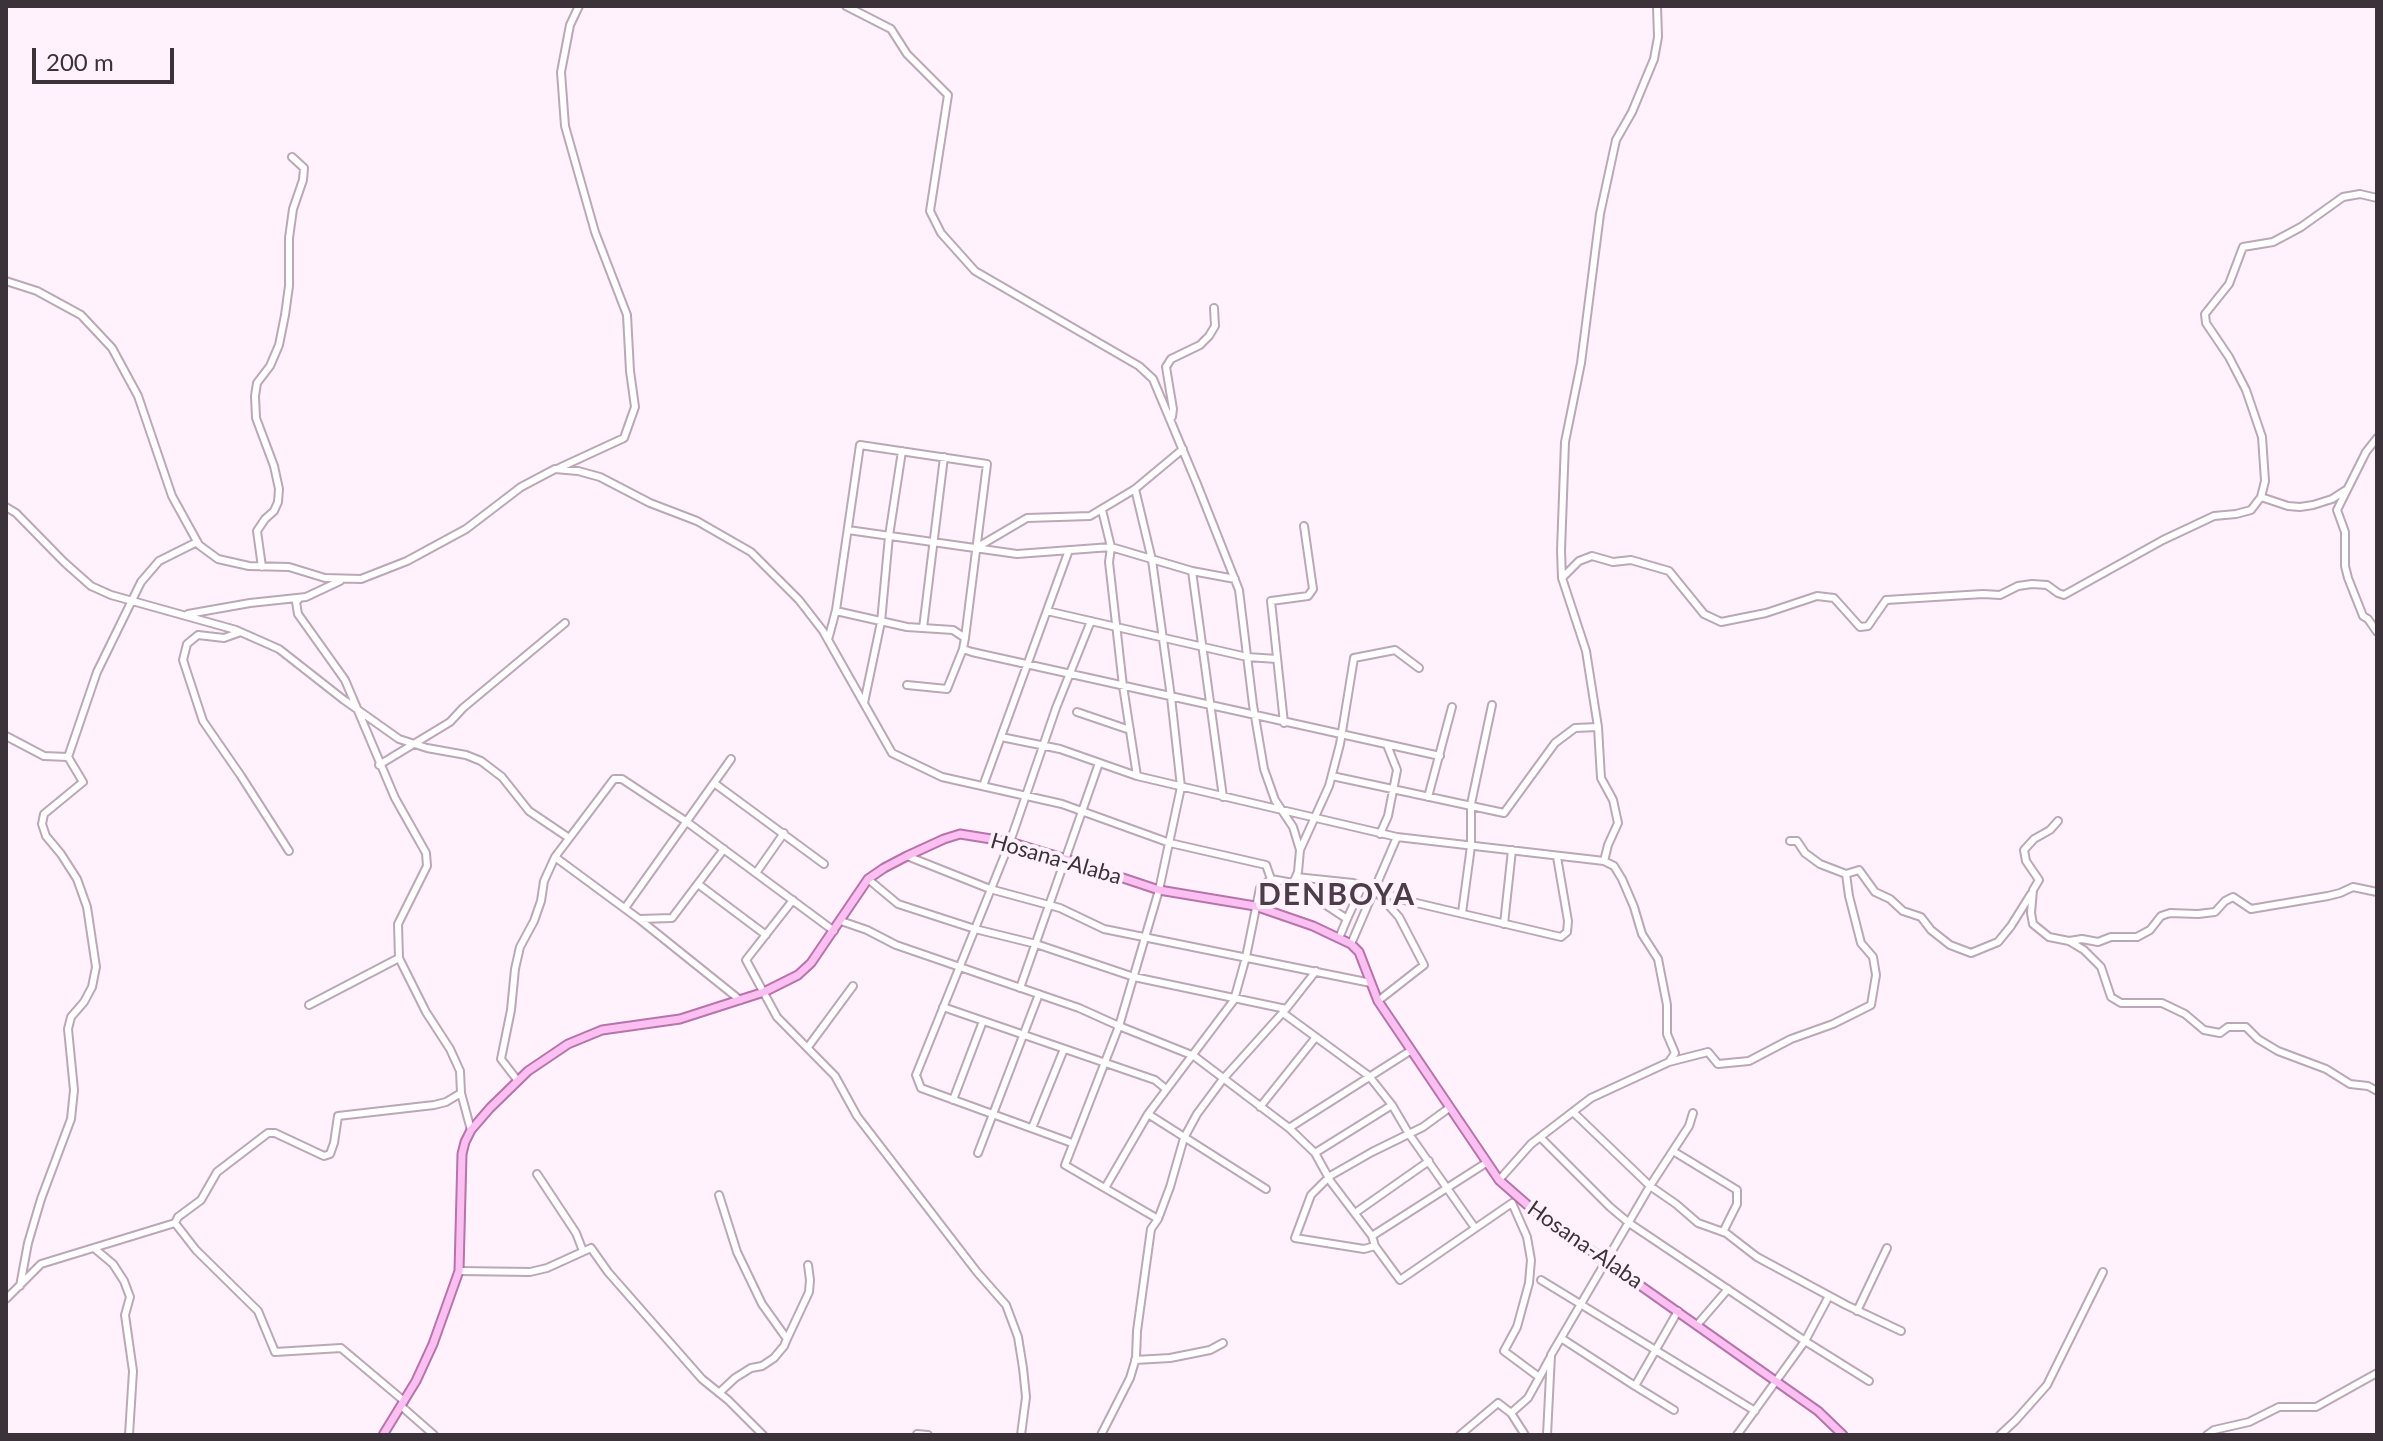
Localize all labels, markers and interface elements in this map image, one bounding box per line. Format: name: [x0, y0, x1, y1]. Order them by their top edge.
scale bar: [36, 32, 178, 82]
text: 200 m: [46, 47, 114, 76]
street label: Hosana-Alaba: [987, 828, 1125, 890]
district label: DENBOYA: [1258, 877, 1416, 913]
street label: Hosana-Alaba: [1522, 1195, 1648, 1295]

